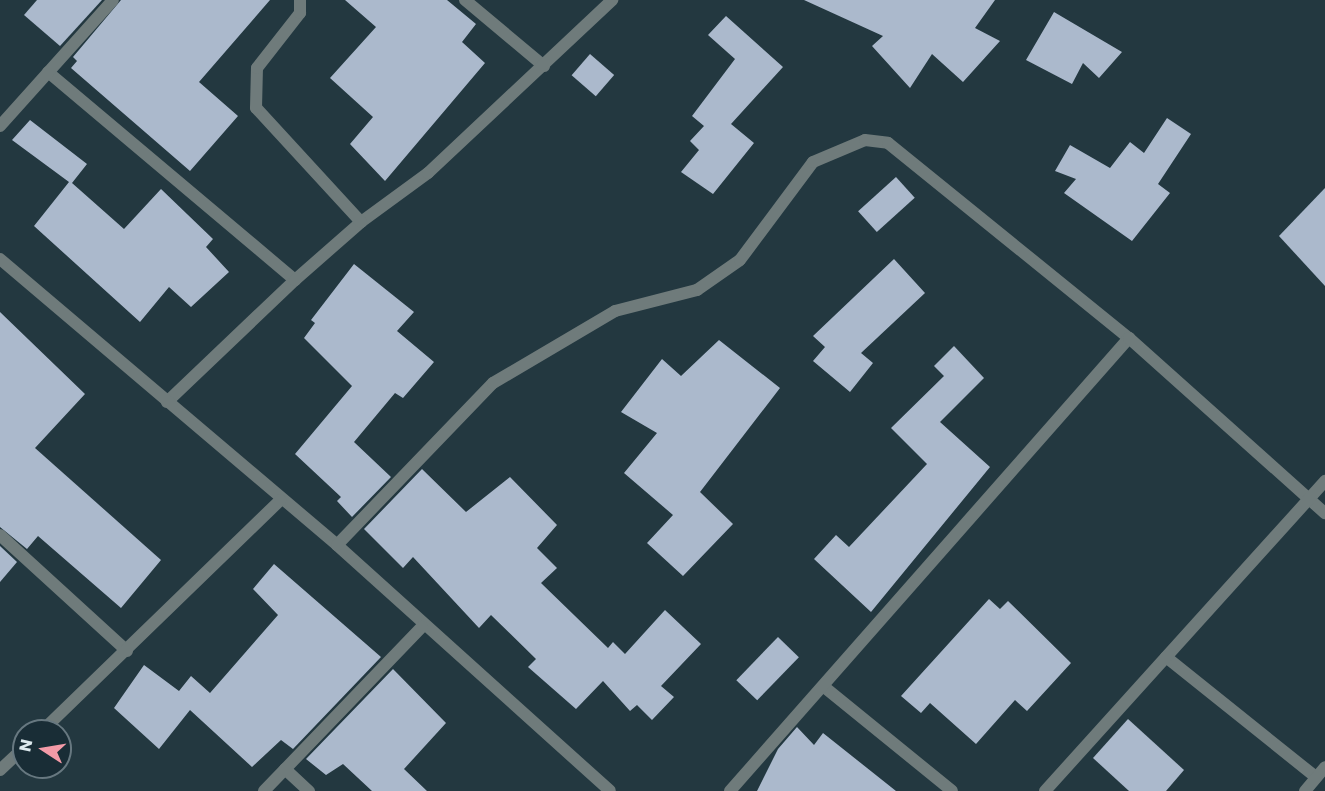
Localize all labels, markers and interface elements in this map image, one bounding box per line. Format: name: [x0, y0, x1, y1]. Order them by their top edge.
north arrow: [12, 719, 72, 779]
text: N: [13, 737, 38, 754]

